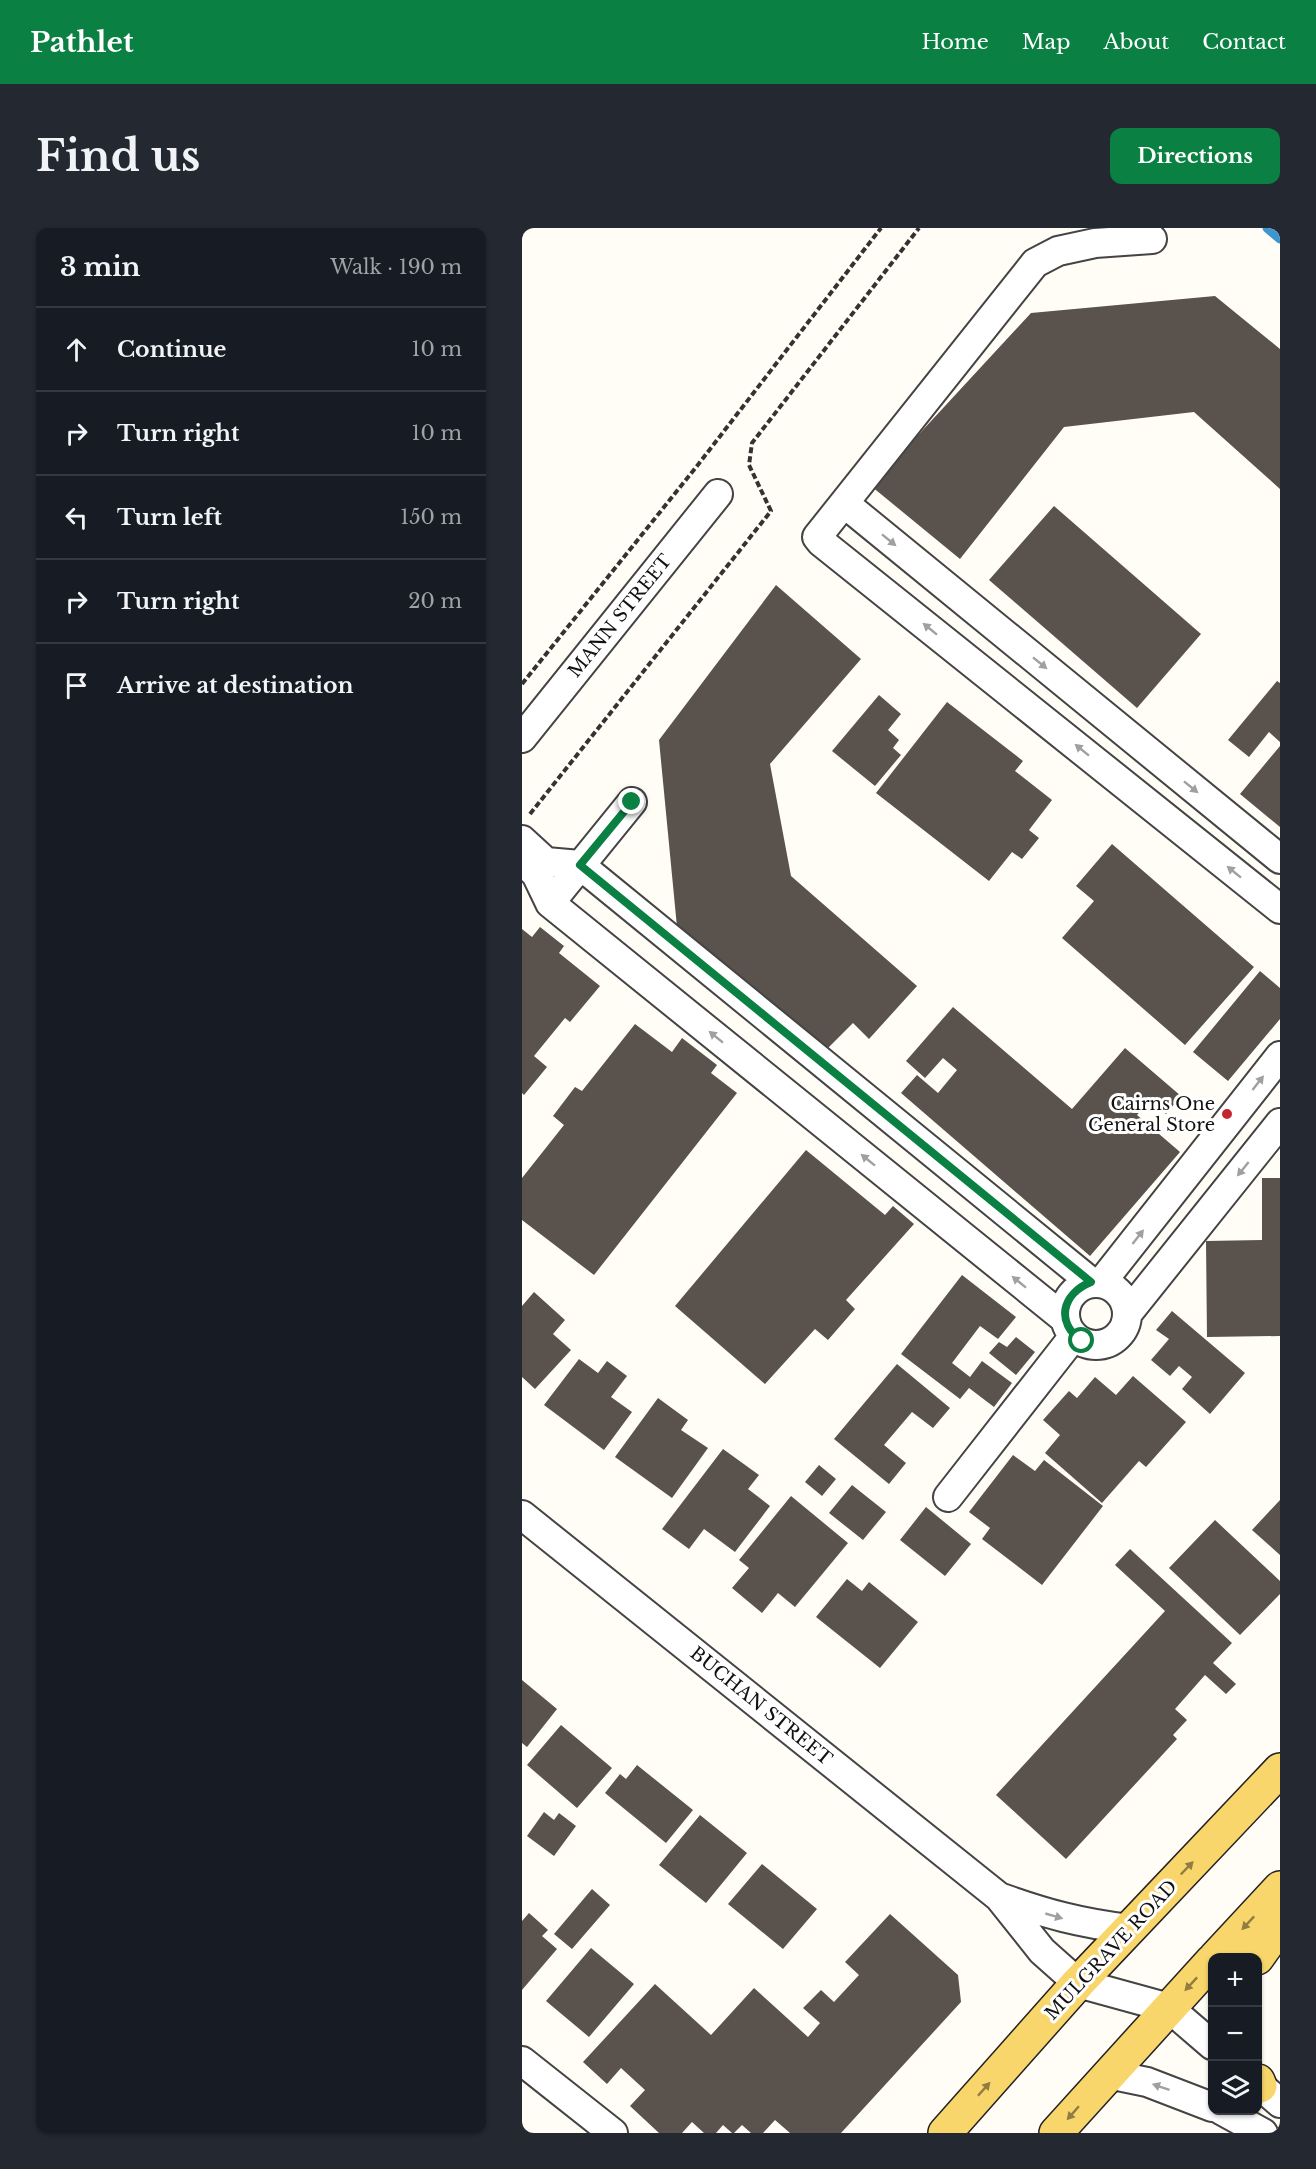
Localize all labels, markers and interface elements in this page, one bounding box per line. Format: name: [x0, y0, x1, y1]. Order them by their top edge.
text: Pathlet: [30, 25, 134, 60]
text: Home: [922, 29, 989, 55]
text: Map: [1022, 29, 1070, 55]
text: About: [1103, 29, 1169, 55]
text: Contact: [1202, 29, 1286, 55]
button: Directions: [1110, 128, 1280, 184]
text: Find us: [36, 130, 200, 182]
text: 3 min: [60, 251, 141, 283]
text: Walk · 190 m: [330, 255, 462, 279]
icon: ahead: [60, 333, 93, 366]
text: Continue: [117, 336, 226, 363]
text: 10 m: [412, 337, 462, 361]
icon: right: [60, 417, 93, 450]
text: Turn right: [117, 420, 239, 447]
text: 10 m: [412, 421, 462, 445]
icon: left: [60, 501, 93, 534]
text: Turn left: [117, 504, 222, 531]
text: 150 m: [400, 505, 462, 529]
one-way arrow: [882, 533, 897, 546]
street label: MANN STREET: [564, 550, 677, 682]
icon: right: [60, 585, 93, 618]
text: Turn right: [117, 588, 239, 615]
text: 20 m: [408, 589, 462, 613]
one-way arrow: [922, 623, 937, 635]
one-way arrow: [1033, 657, 1048, 669]
icon: arrive: [60, 669, 93, 702]
text: Arrive at destination: [117, 672, 354, 699]
one-way arrow: [1074, 744, 1090, 757]
one-way arrow: [1184, 780, 1199, 792]
route end: [618, 788, 644, 814]
one-way arrow: [1227, 866, 1242, 879]
one-way arrow: [708, 1031, 724, 1044]
one-way arrow: [1252, 1076, 1264, 1091]
place label: Cairns One General Store: [1088, 1093, 1215, 1136]
marker: Cairns One General Store: [1220, 1107, 1234, 1121]
one-way arrow: [860, 1154, 875, 1166]
one-way arrow: [1237, 1161, 1250, 1177]
one-way arrow: [1131, 1229, 1143, 1244]
one-way arrow: [1012, 1276, 1027, 1289]
route start: [1068, 1327, 1094, 1353]
street label: BUCHAN STREET: [686, 1642, 837, 1770]
one-way arrow: [1180, 1861, 1194, 1876]
street label: MULGRAVE ROAD: [1041, 1876, 1181, 2024]
one-way arrow: [1045, 1912, 1063, 1921]
one-way arrow: [1242, 1915, 1255, 1930]
map controls: [1208, 1953, 1262, 2115]
button: +: [1208, 1953, 1262, 2007]
one-way arrow: [1184, 1977, 1198, 1991]
button: −: [1208, 2007, 1262, 2061]
button: layers: [1208, 2061, 1262, 2115]
one-way arrow: [977, 2082, 991, 2097]
one-way arrow: [1152, 2082, 1170, 2091]
one-way arrow: [1067, 2105, 1080, 2120]

